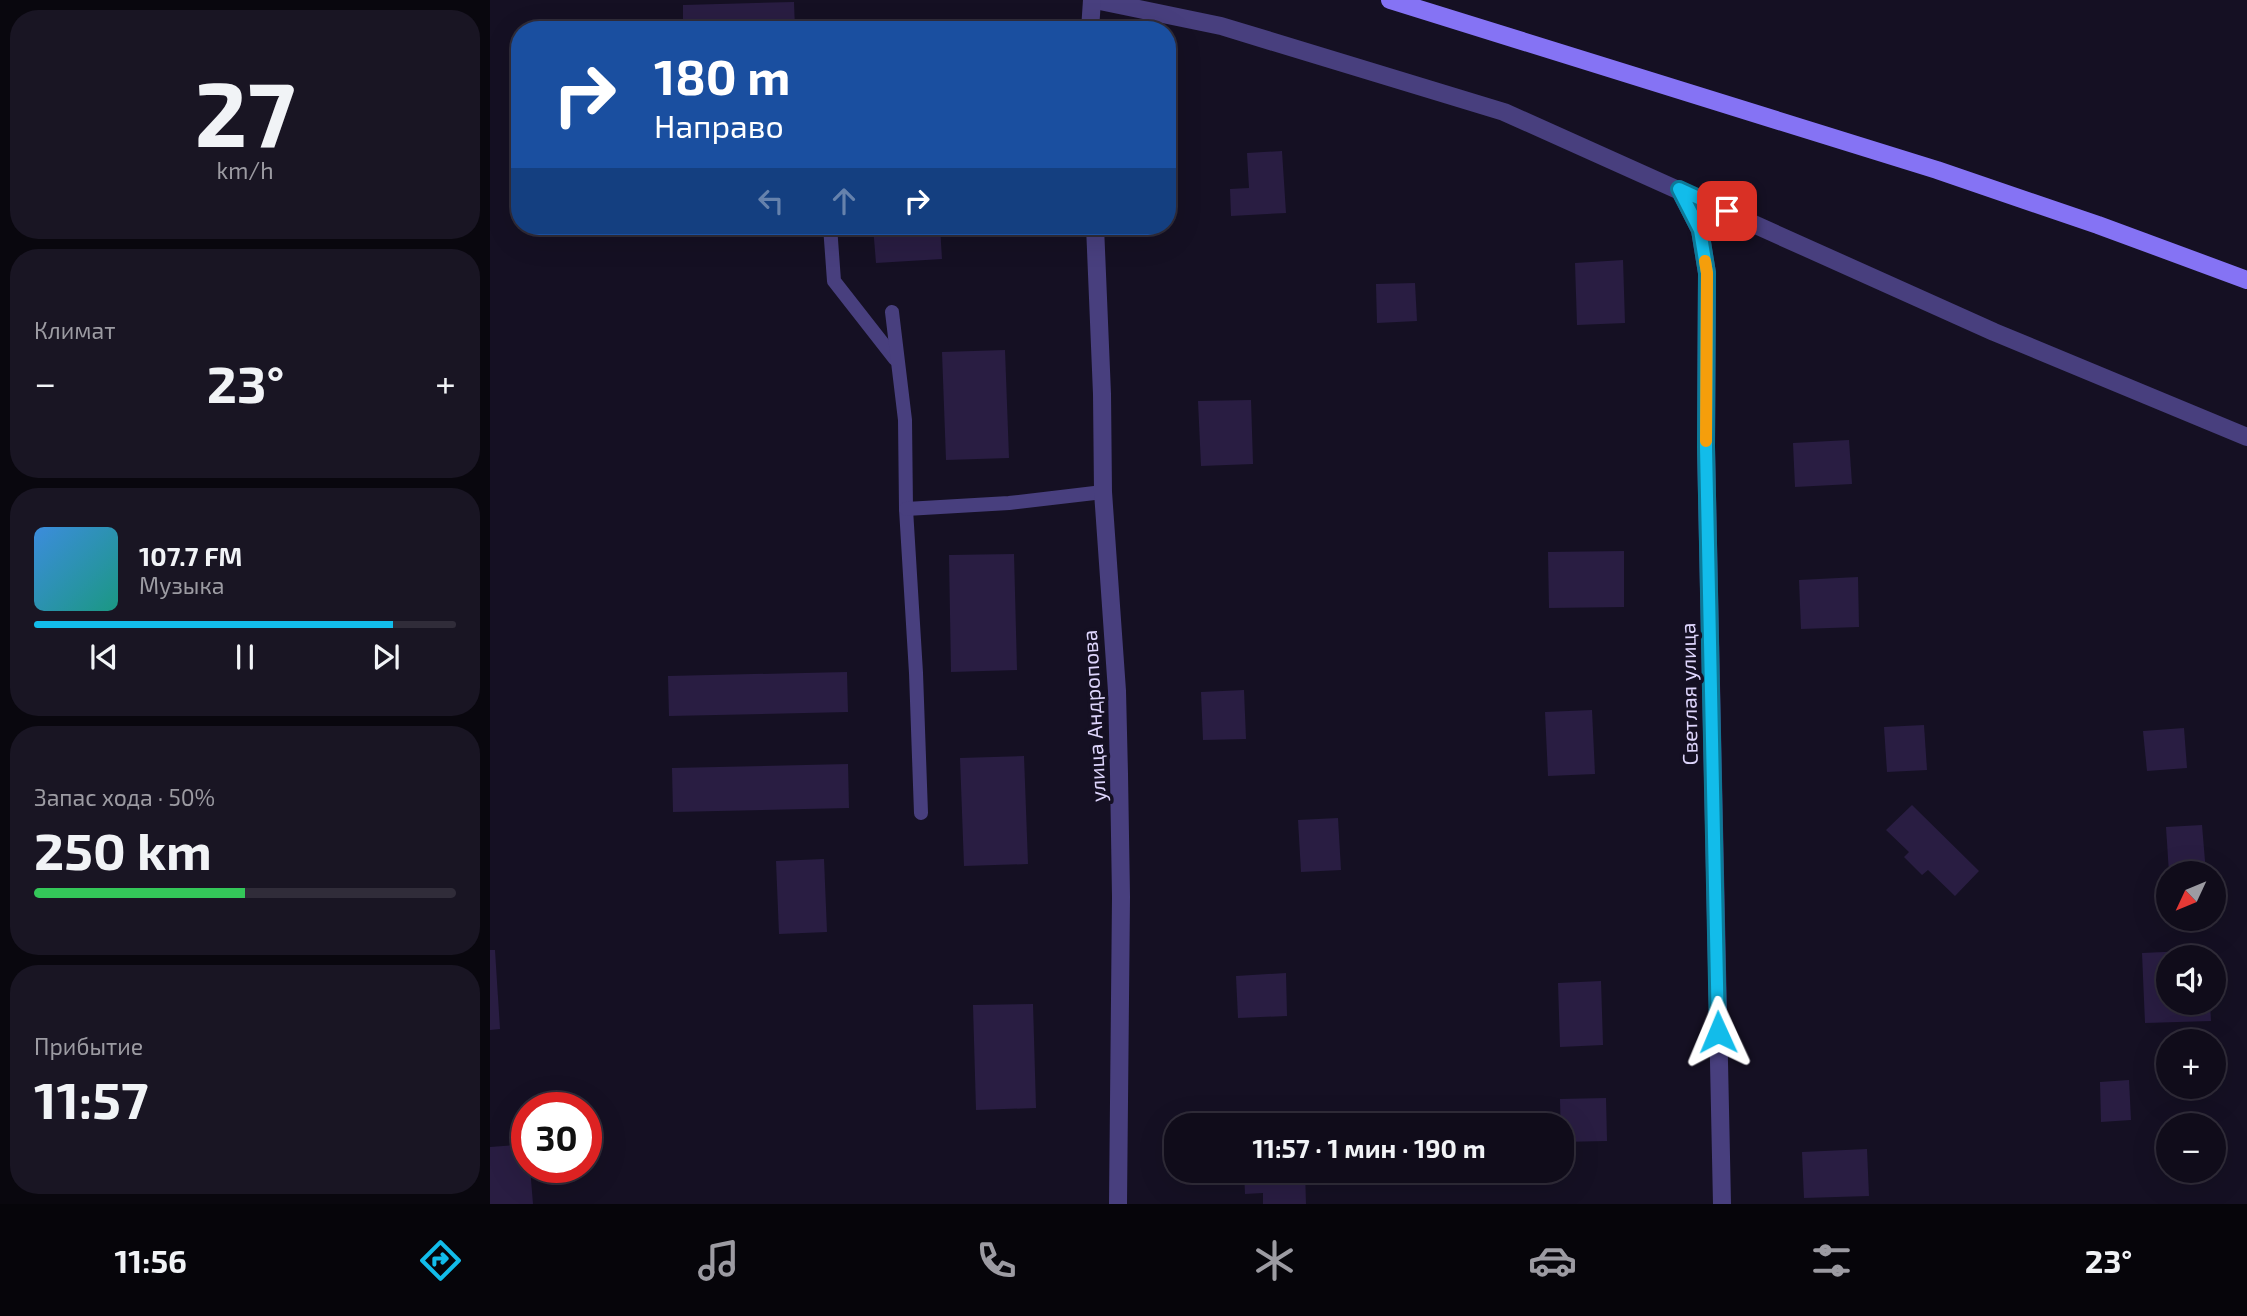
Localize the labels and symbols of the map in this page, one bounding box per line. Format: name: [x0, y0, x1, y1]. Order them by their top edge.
pin: [1697, 181, 1757, 241]
street label: Светлая улица: [1674, 622, 1703, 766]
street label: улица Андропова: [1076, 629, 1111, 803]
north arrow: [2156, 861, 2226, 931]
position arrow: [1681, 995, 1755, 1069]
speed limit sign: 30: [511, 1092, 602, 1183]

